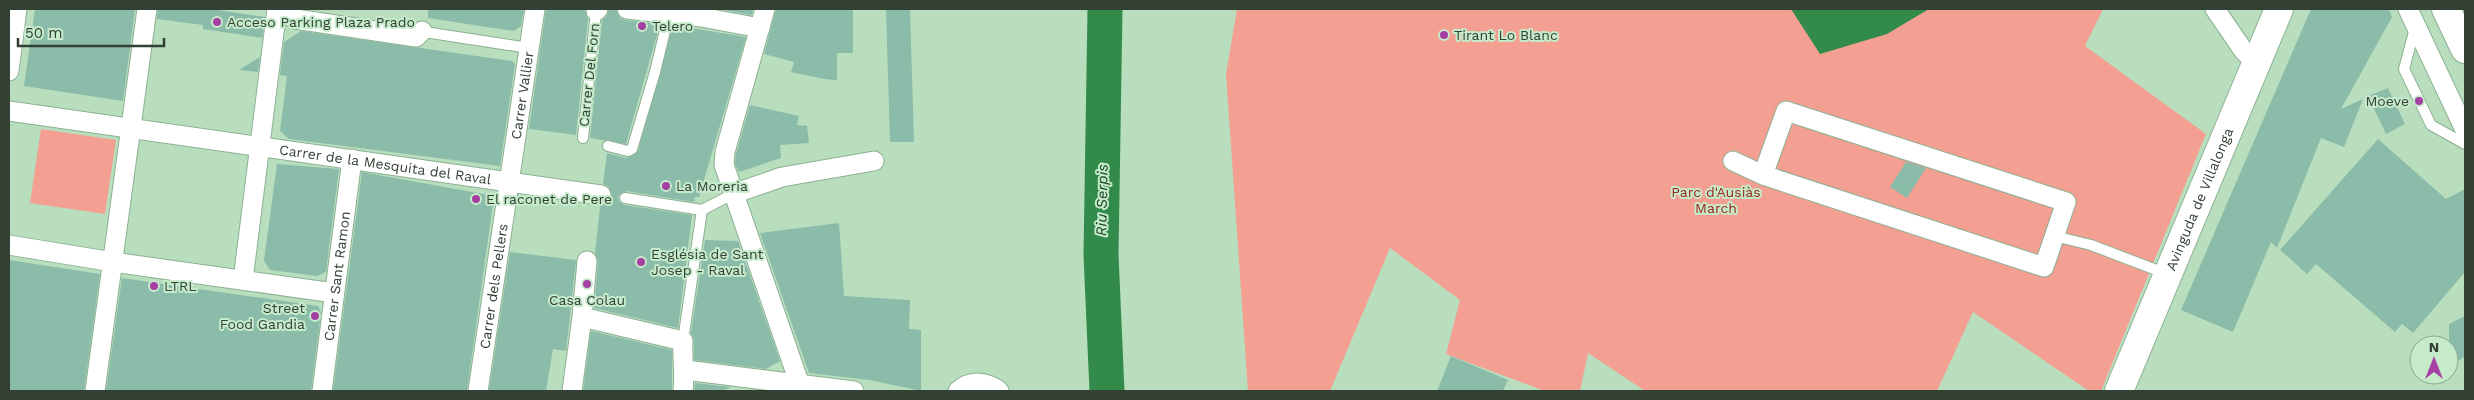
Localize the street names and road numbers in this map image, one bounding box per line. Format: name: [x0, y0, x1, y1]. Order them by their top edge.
street label: Carrer Del Forn: [576, 22, 602, 128]
street label: Carrer Vallier: [508, 50, 537, 140]
street label: Avinguda de Villalonga: [2162, 125, 2236, 273]
street label: Carrer de la Mesquita del Raval: [278, 141, 493, 187]
street label: Carrer Sant Ramon: [321, 210, 353, 342]
street label: Carrer dels Pellers: [476, 223, 511, 350]

